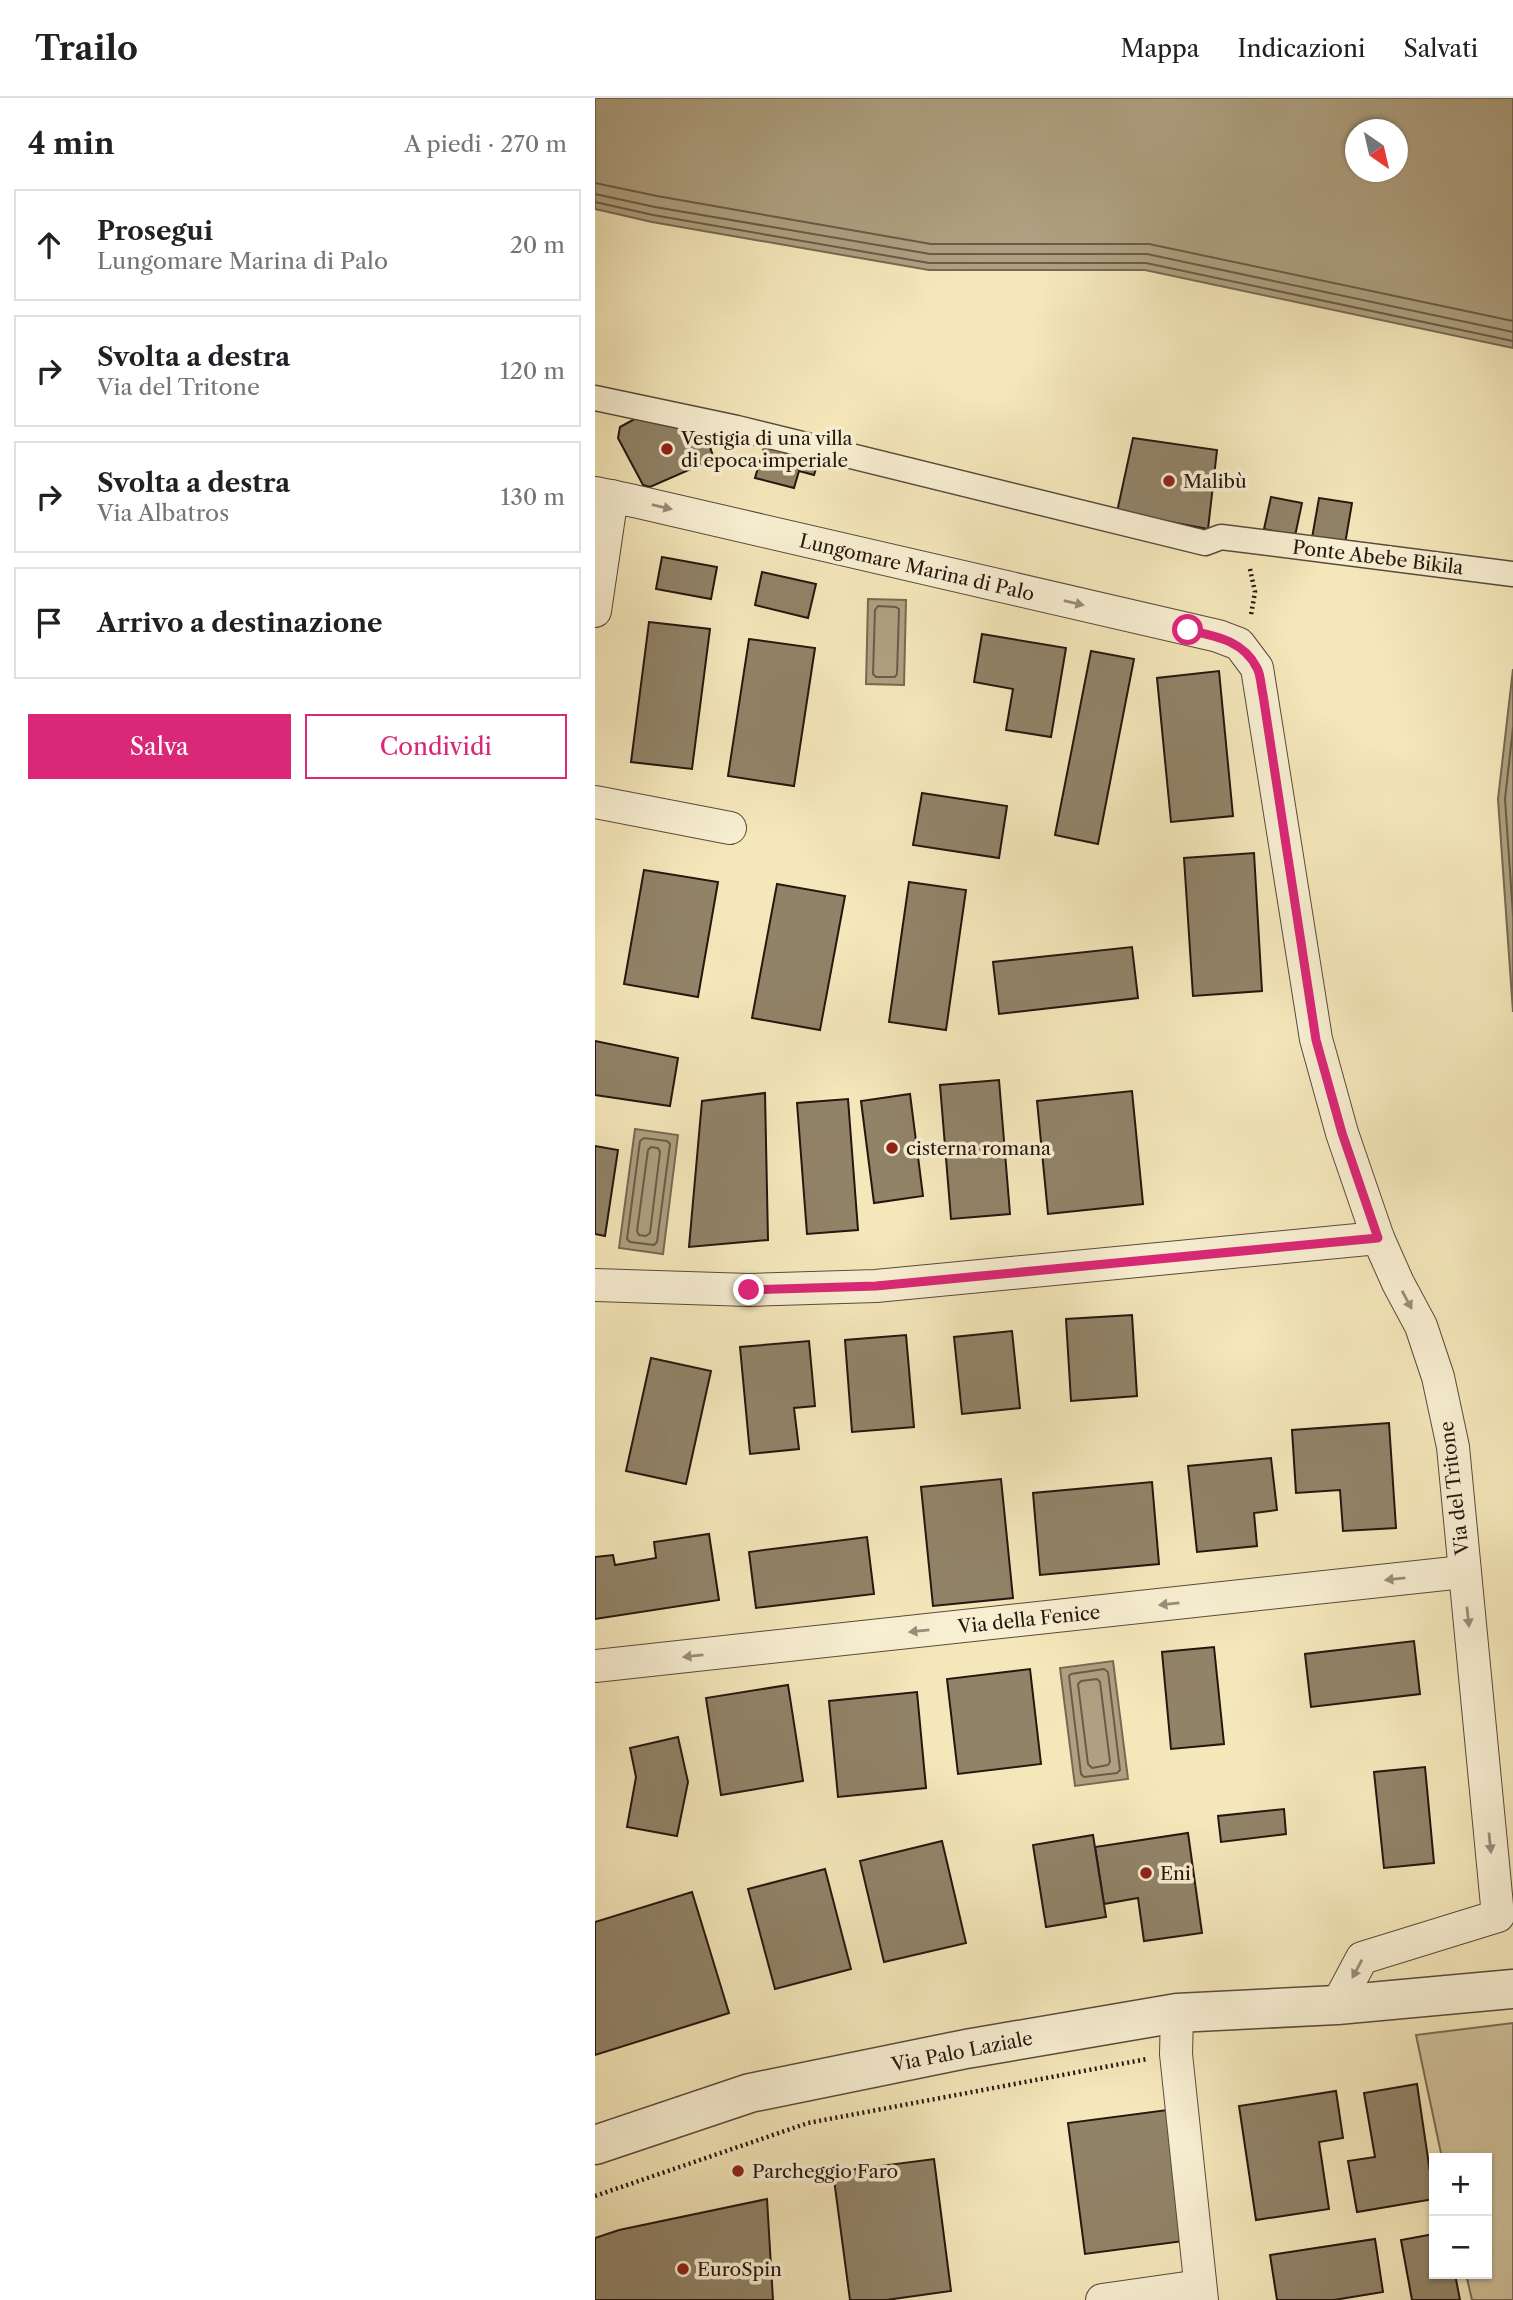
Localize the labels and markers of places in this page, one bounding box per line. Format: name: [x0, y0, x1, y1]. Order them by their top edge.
place label: Vestigia di una villa di epoca imperiale: [680, 427, 853, 472]
marker: Vestigia di una villa di epoca imperiale: [659, 441, 675, 457]
place label: Malibù: [1183, 470, 1247, 493]
marker: Malibù: [1161, 473, 1177, 489]
place label: cisterna romana: [906, 1137, 1051, 1160]
marker: cisterna romana: [884, 1140, 900, 1156]
place label: Eni: [1160, 1862, 1191, 1885]
marker: Eni: [1138, 1865, 1154, 1881]
place label: Parcheggio Faro: [752, 2160, 898, 2183]
marker: Parcheggio Faro: [730, 2163, 746, 2179]
place label: EuroSpin: [697, 2258, 782, 2281]
marker: EuroSpin: [675, 2261, 691, 2277]

